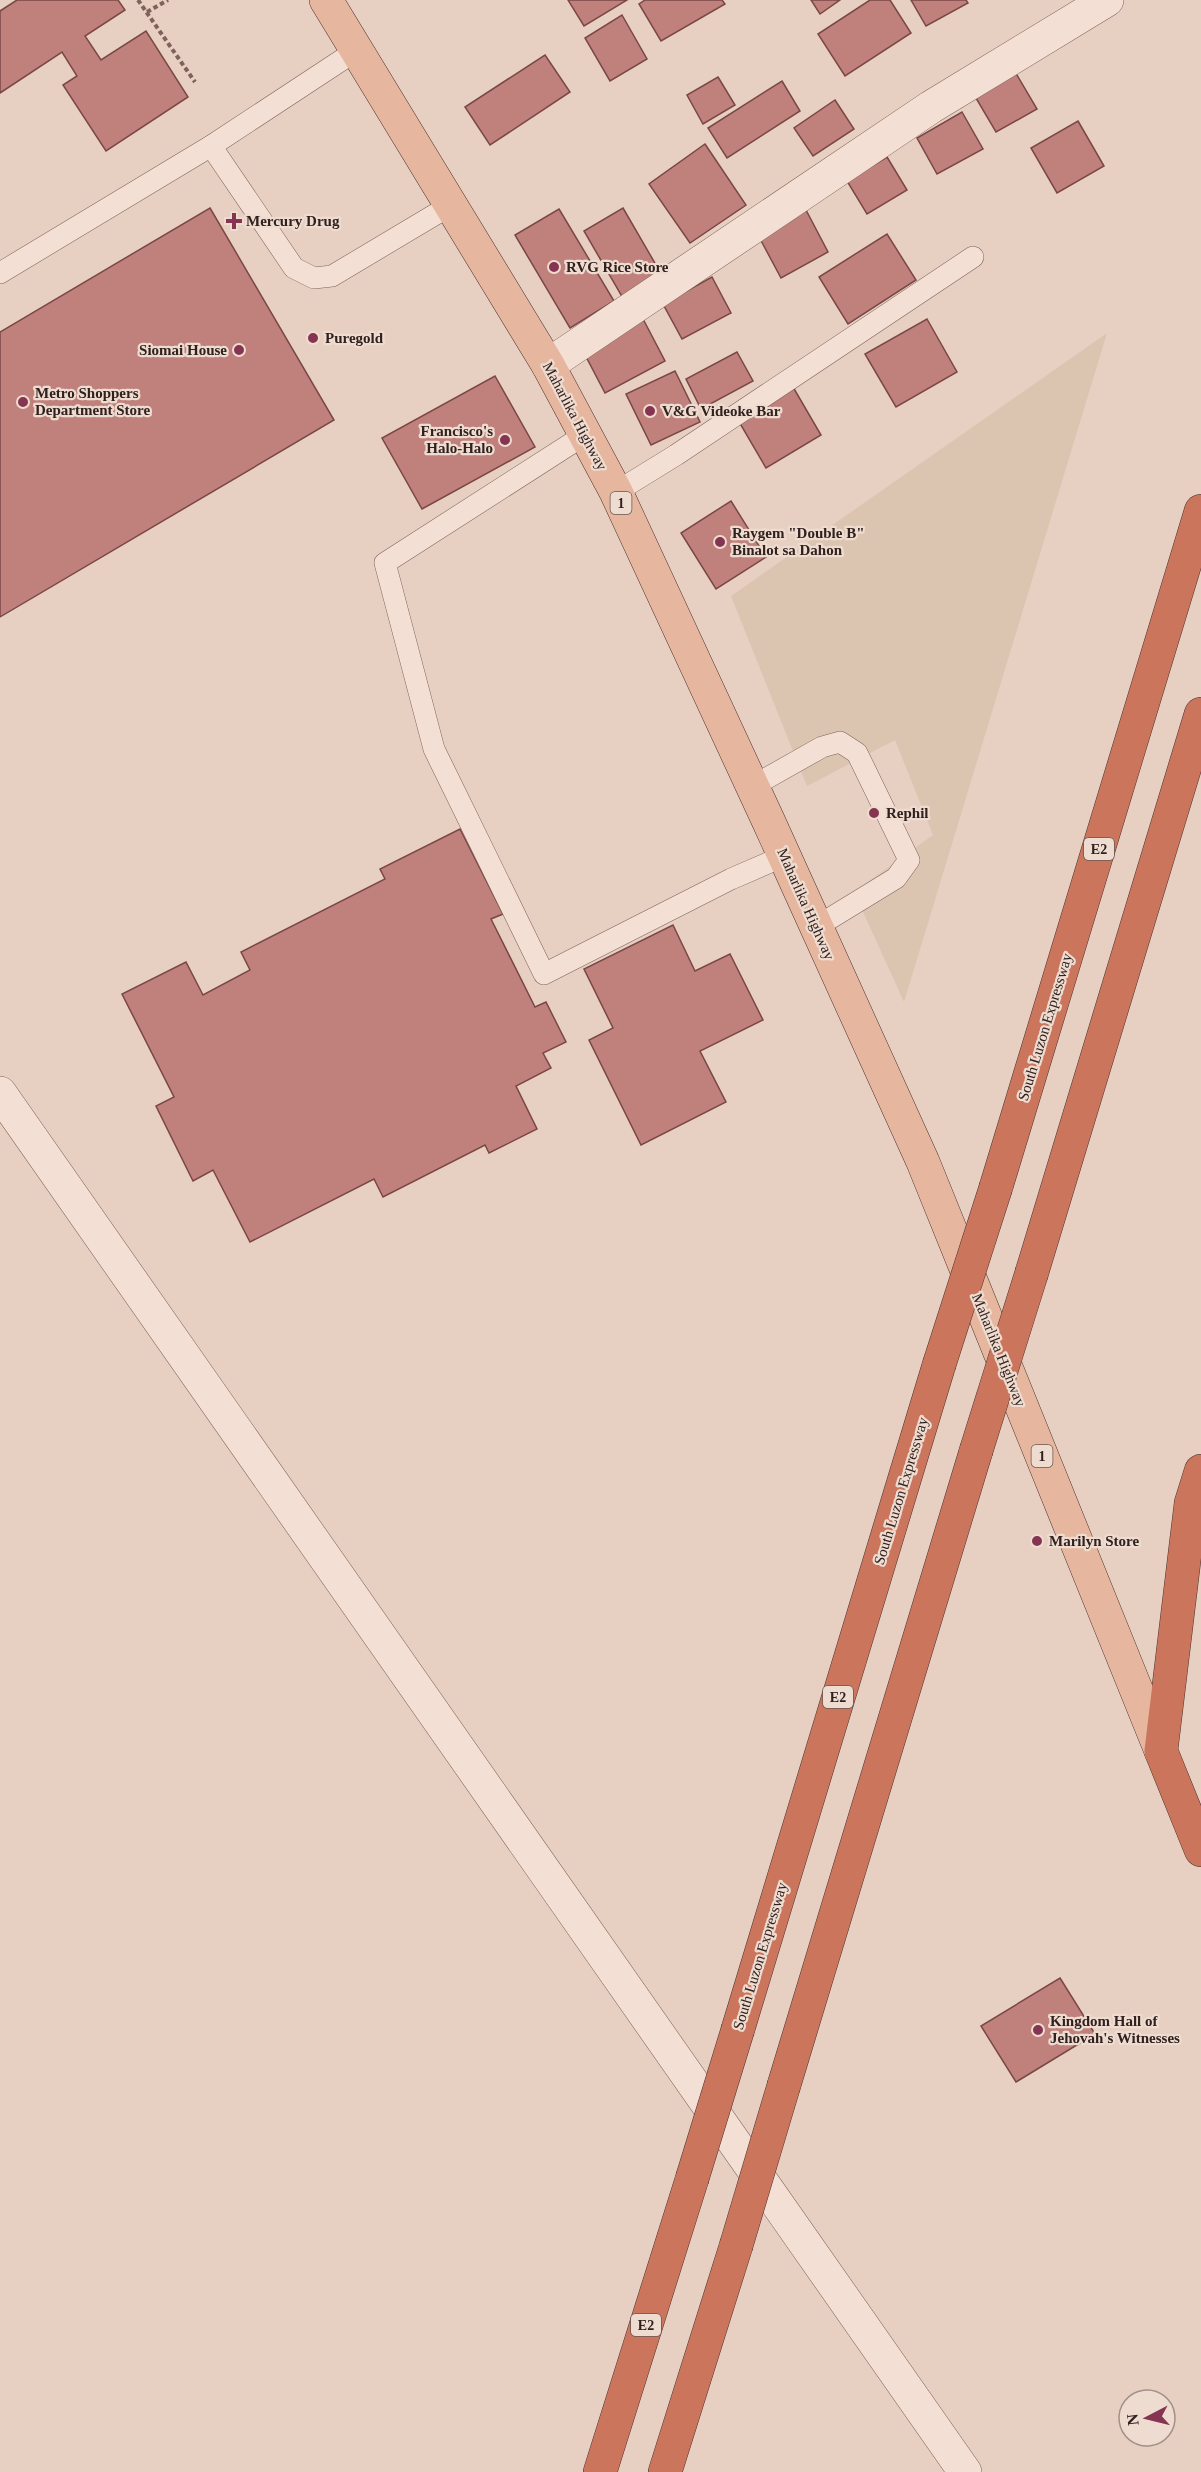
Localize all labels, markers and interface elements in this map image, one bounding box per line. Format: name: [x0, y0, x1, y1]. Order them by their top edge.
place label: Mercury Drug: [246, 213, 340, 229]
marker: Mercury Drug: [227, 214, 241, 228]
place label: RVG Rice Store: [566, 259, 669, 275]
marker: RVG Rice Store: [547, 260, 561, 274]
place label: Puregold: [325, 330, 384, 346]
marker: Puregold: [306, 331, 320, 345]
place label: Siomai House: [139, 342, 227, 358]
marker: Siomai House: [232, 343, 246, 357]
street label: Maharlika Highway: [540, 359, 611, 473]
place label: Metro Shoppers Department Store: [35, 385, 150, 418]
marker: Metro Shoppers Department Store: [16, 395, 30, 409]
place label: V&G Videoke Bar: [662, 403, 781, 419]
marker: V&G Videoke Bar: [643, 404, 657, 418]
place label: Francisco's Halo-Halo: [421, 423, 493, 456]
marker: Francisco's Halo-Halo: [498, 433, 512, 447]
road number: 1: [610, 492, 632, 514]
place label: Raygem "Double B" Binalot sa Dahon: [732, 525, 865, 558]
marker: Raygem "Double B" Binalot sa Dahon: [713, 535, 727, 549]
place label: Rephil: [886, 805, 929, 821]
marker: Rephil: [867, 806, 881, 820]
road number: E2: [1084, 838, 1114, 860]
street label: Maharlika Highway: [774, 846, 838, 963]
street label: South Luzon Expressway: [1015, 951, 1075, 1103]
street label: Maharlika Highway: [969, 1291, 1029, 1409]
street label: South Luzon Expressway: [871, 1415, 931, 1567]
road number: 1: [1032, 1445, 1052, 1467]
place label: Marilyn Store: [1049, 1533, 1139, 1549]
marker: Marilyn Store: [1030, 1534, 1044, 1548]
road number: E2: [823, 1686, 853, 1708]
street label: South Luzon Expressway: [730, 1880, 790, 2032]
place label: Kingdom Hall of Jehovah's Witnesses: [1050, 2013, 1180, 2046]
marker: Kingdom Hall of Jehovah's Witnesses: [1031, 2023, 1045, 2037]
road number: E2: [631, 2314, 661, 2336]
north arrow: [1117, 2388, 1177, 2448]
text: N: [1123, 2413, 1142, 2427]

